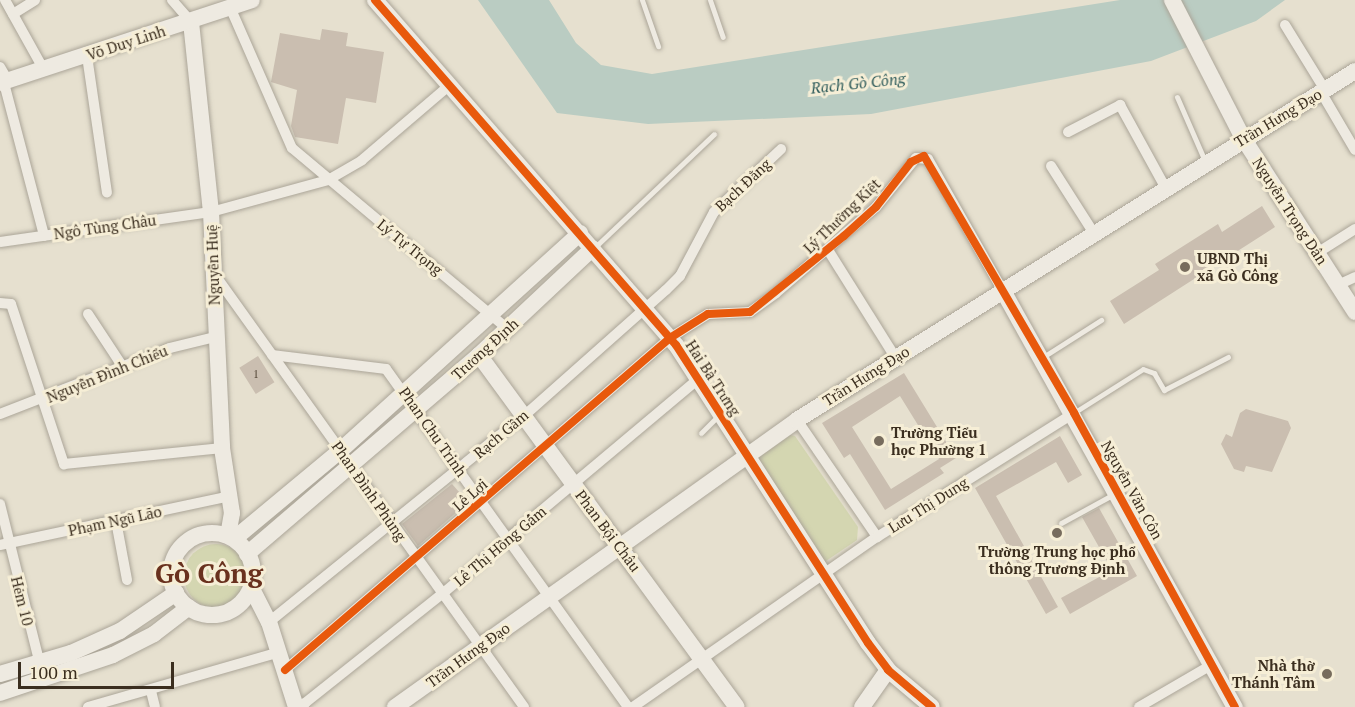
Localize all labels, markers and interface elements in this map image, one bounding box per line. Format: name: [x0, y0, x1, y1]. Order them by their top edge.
street label: Võ Duy Linh: [84, 22, 168, 64]
water label: Rạch Gò Công: [810, 68, 906, 98]
street label: Trần Hưng Đạo: [1231, 85, 1325, 151]
street label: Nguyễn Trọng Dân: [1249, 154, 1331, 268]
street label: Bạch Đằng: [711, 155, 775, 215]
street label: Lý Thường Kiệt: [800, 175, 884, 257]
street label: Ngô Tùng Châu: [53, 211, 157, 243]
street label: Lý Tự Trọng: [374, 215, 446, 279]
street label: Nguyễn Huệ: [203, 224, 223, 306]
place label: UBND Thị xã Gò Công: [1197, 249, 1278, 284]
marker: UBND Thị xã Gò Công: [1178, 260, 1192, 274]
street label: Trương Định: [448, 314, 522, 384]
street label: Hai Bà Trưng: [682, 337, 744, 419]
street label: Nguyễn Đình Chiểu: [44, 341, 170, 407]
street label: Trần Hưng Đạo: [819, 342, 913, 410]
house number: 1: [253, 367, 259, 381]
street label: Phan Chu Trinh: [395, 384, 471, 480]
street label: Rạch Gầm: [470, 406, 532, 462]
place label: Trường Tiểu học Phường 1: [891, 423, 987, 458]
marker: Trường Tiểu học Phường 1: [872, 434, 886, 448]
street label: Nguyễn Văn Côn: [1097, 437, 1167, 543]
street label: Phan Đình Phùng: [328, 438, 410, 544]
street label: Lưu Thị Dung: [885, 473, 971, 537]
street label: Lê Lợi: [449, 475, 491, 515]
street label: Phan Bội Châu: [572, 487, 644, 575]
street label: Phạm Ngũ Lão: [67, 502, 163, 540]
street label: Lê Thị Hồng Gấm: [450, 502, 550, 590]
marker: Trường Trung học phổ thông Trương Định: [1050, 526, 1064, 540]
place label: Trường Trung học phổ thông Trương Định: [978, 542, 1136, 577]
district label: Gò Công: [155, 558, 263, 590]
street label: Hẻm 10: [7, 574, 37, 628]
street label: Trần Hưng Đạo: [423, 619, 513, 691]
scale bar: [21, 650, 177, 688]
place label: Nhà thờ Thánh Tâm: [1232, 656, 1315, 691]
text: 100 m: [29, 660, 78, 684]
marker: Nhà thờ Thánh Tâm: [1320, 667, 1334, 681]

